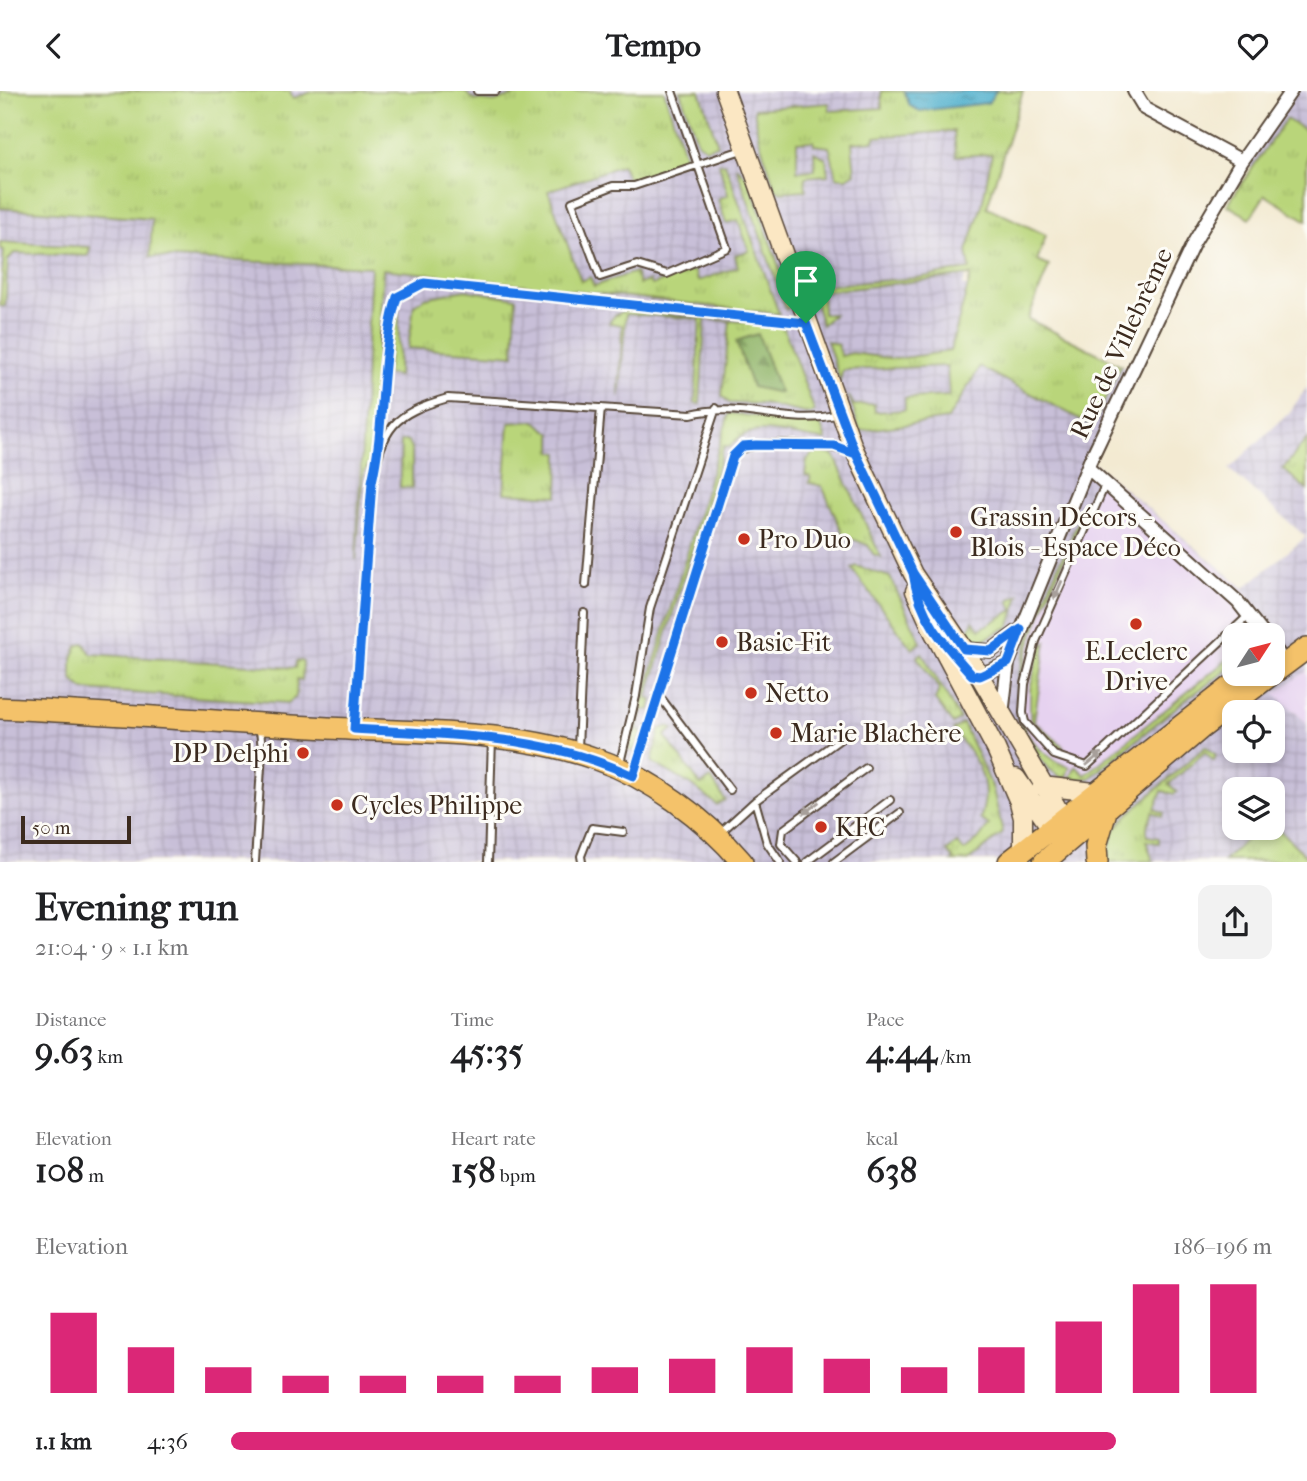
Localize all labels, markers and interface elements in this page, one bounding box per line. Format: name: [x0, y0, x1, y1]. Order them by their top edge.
icon: back: [35, 27, 73, 65]
text: Tempo: [606, 27, 701, 64]
icon: heart: [1234, 27, 1272, 65]
street label: Rue de Villebrème: [1064, 243, 1179, 444]
pin: [776, 251, 836, 323]
icon: arrive: [787, 262, 825, 300]
place label: Grassin Décors - Blois - Espace Déco: [970, 502, 1181, 563]
place label: Pro Duo: [758, 524, 851, 555]
marker: Grassin Décors - Blois - Espace Déco: [948, 524, 964, 540]
marker: Pro Duo: [736, 531, 752, 547]
one-way arrow: [1052, 580, 1064, 600]
marker: E.Leclerc Drive: [1128, 616, 1144, 632]
north arrow: [1222, 623, 1284, 686]
map controls: [1222, 623, 1285, 840]
place label: Basic-Fit: [736, 627, 832, 658]
marker: Basic-Fit: [714, 634, 730, 650]
place label: E.Leclerc Drive: [1084, 636, 1188, 697]
place label: Netto: [765, 678, 829, 709]
marker: Netto: [743, 685, 759, 701]
button: locate: [1222, 700, 1285, 763]
place label: Marie Blachère: [790, 718, 962, 749]
marker: Marie Blachère: [768, 725, 784, 741]
place label: DP Delphi: [172, 738, 289, 769]
marker: DP Delphi: [295, 745, 311, 761]
one-way arrow: [1085, 752, 1102, 767]
button: layers: [1222, 777, 1285, 840]
place label: Cycles Philippe: [351, 790, 522, 821]
marker: Cycles Philippe: [329, 797, 345, 813]
one-way arrow: [802, 801, 820, 815]
place label: KFC: [835, 812, 885, 843]
scale bar: [21, 813, 131, 844]
text: 50 m: [32, 817, 71, 839]
marker: KFC: [813, 819, 829, 835]
text: Evening run: [35, 885, 238, 930]
button: share: [1198, 885, 1272, 959]
text: 21:04 · 9 × 1.1 km: [35, 934, 189, 961]
text: Distance: [35, 1009, 106, 1031]
text: Time: [451, 1009, 494, 1031]
text: Pace: [866, 1009, 904, 1031]
text: 9.63: [35, 1031, 93, 1072]
text: 45:35: [451, 1031, 524, 1072]
text: 4:44: [866, 1031, 937, 1072]
text: km: [93, 1046, 123, 1068]
text: /km: [937, 1046, 971, 1068]
text: Elevation: [35, 1128, 112, 1150]
text: Heart rate: [451, 1128, 536, 1150]
text: kcal: [866, 1128, 898, 1150]
text: 108: [35, 1150, 84, 1191]
text: 158: [451, 1150, 496, 1191]
text: 638: [866, 1150, 917, 1191]
text: m: [84, 1165, 104, 1187]
text: bpm: [496, 1165, 536, 1187]
text: Elevation: [35, 1233, 128, 1260]
text: 186–196 m: [1173, 1233, 1272, 1260]
text: 1.1 km: [35, 1428, 92, 1455]
text: 4:36: [147, 1428, 188, 1455]

